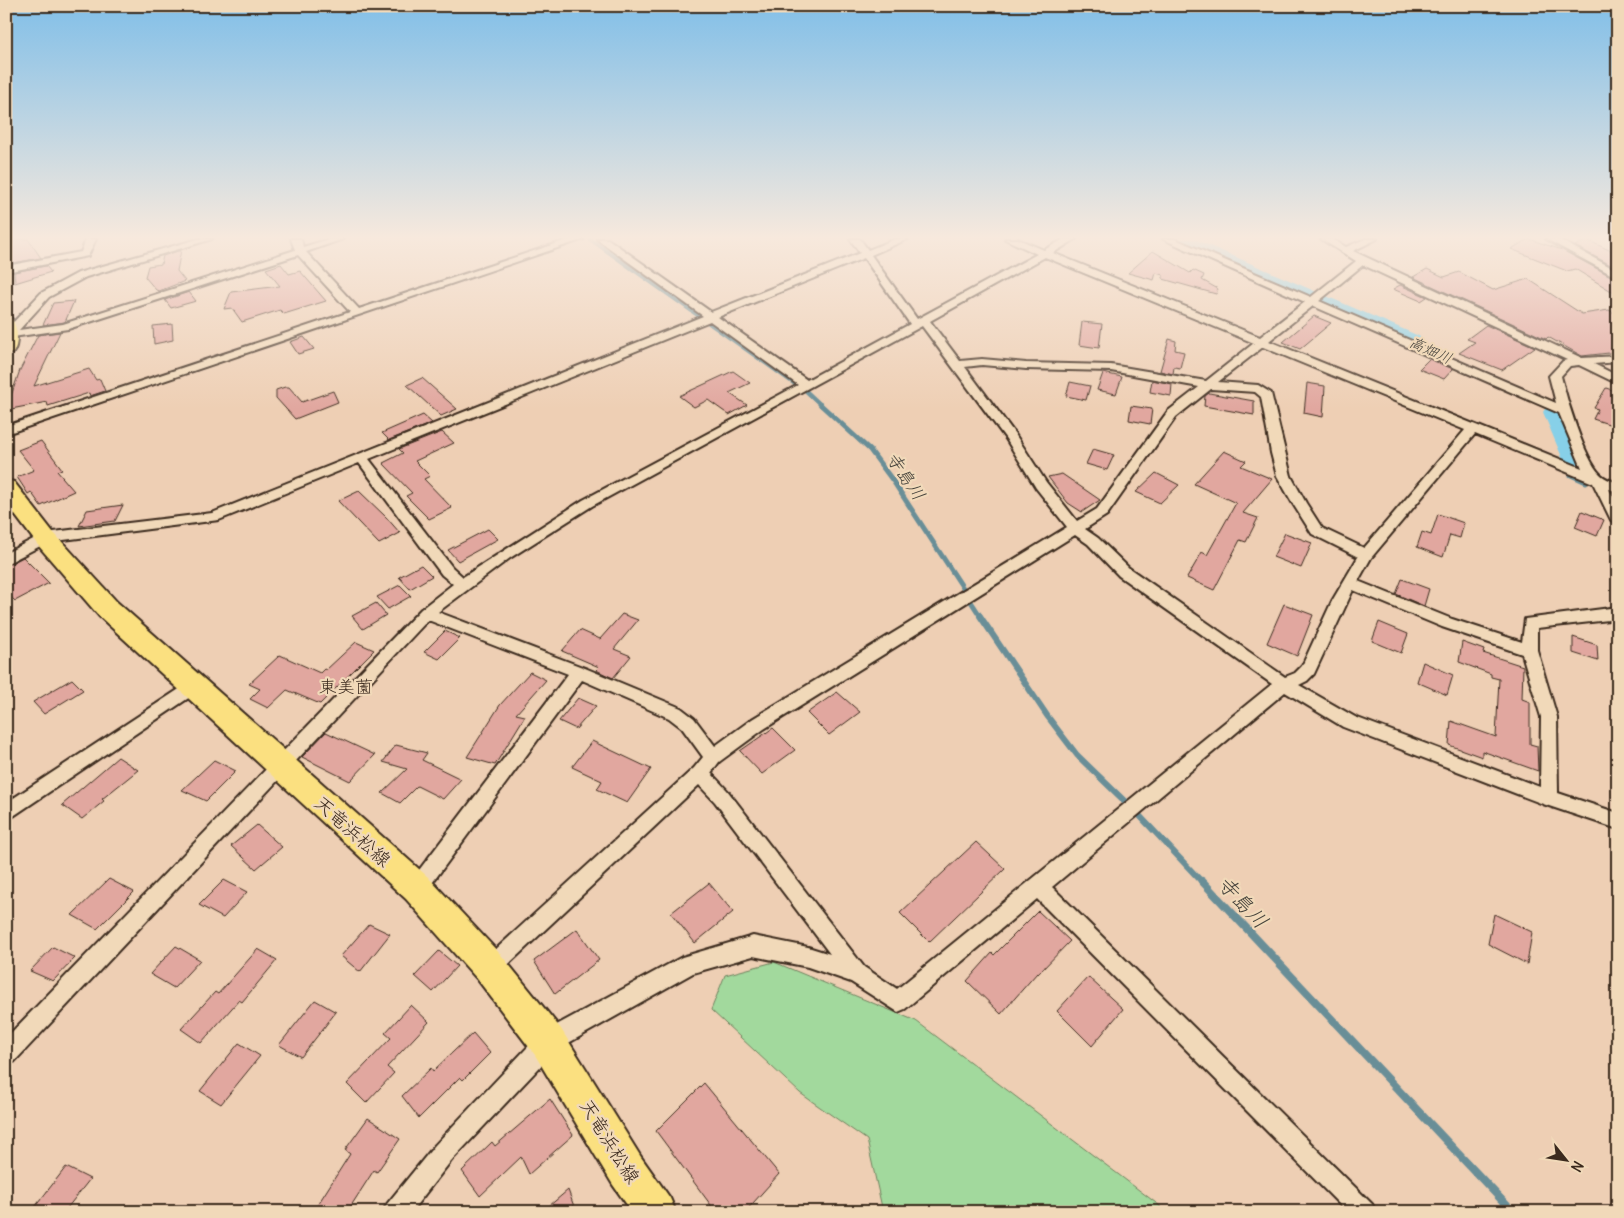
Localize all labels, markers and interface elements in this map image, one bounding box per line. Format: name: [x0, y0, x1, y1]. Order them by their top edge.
water label: 高畑川: [1407, 332, 1455, 368]
water label: 寺島川: [881, 447, 931, 505]
district label: 東美薗: [319, 675, 373, 698]
street label: 天竜浜松線: [310, 790, 396, 872]
water label: 寺島川: [1212, 870, 1274, 934]
street label: 天竜浜松線: [575, 1094, 645, 1188]
north arrow: [1542, 1136, 1592, 1186]
text: N: [1567, 1158, 1587, 1175]

